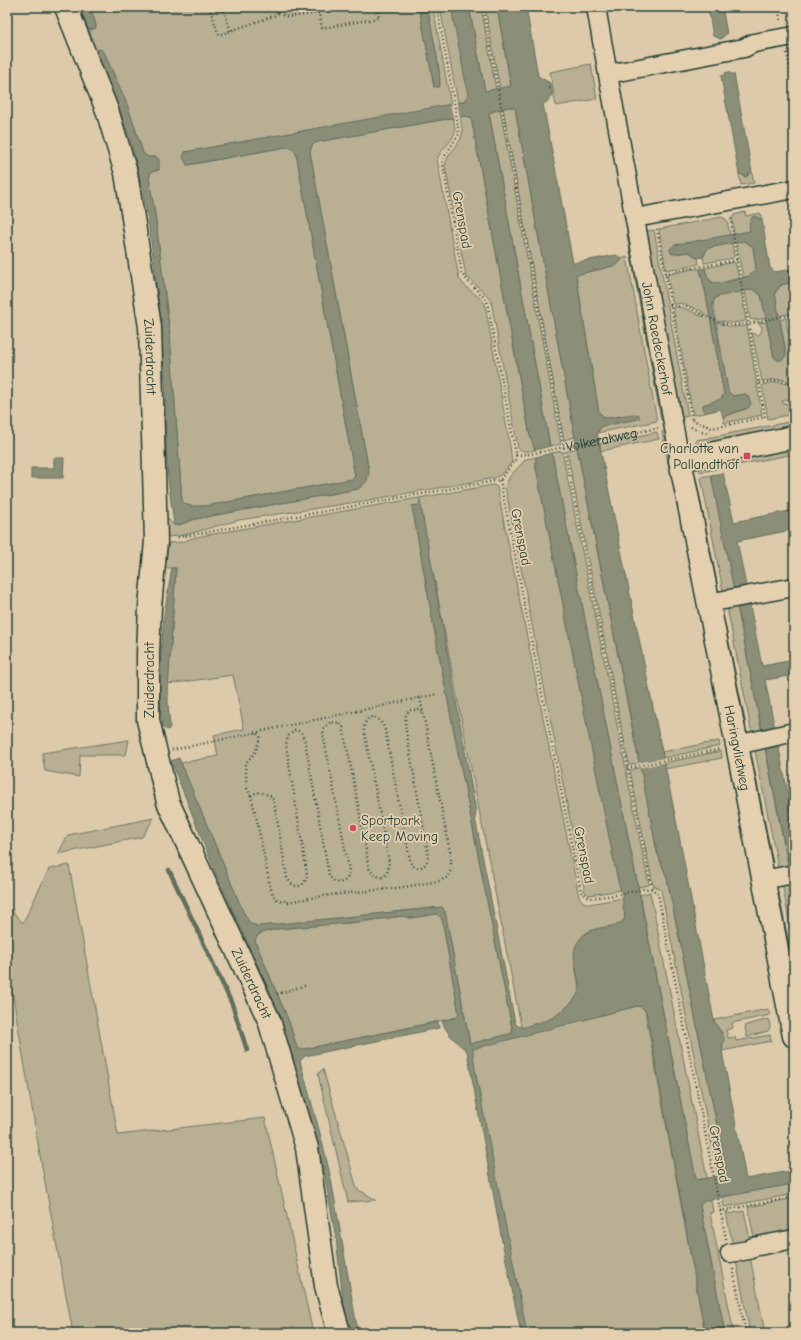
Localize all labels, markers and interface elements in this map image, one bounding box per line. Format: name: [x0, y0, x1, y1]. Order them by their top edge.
street label: Grenspad: [449, 190, 475, 250]
street label: John Raedeckerhof: [638, 280, 676, 398]
street label: Zuiderdracht: [140, 317, 160, 396]
street label: Volkerakweg: [564, 424, 639, 455]
place label: Charlotte van Pallandthof: [660, 440, 740, 473]
marker: Charlotte van Pallandthof: [742, 451, 752, 461]
street label: Grenspad: [507, 507, 535, 567]
street label: Zuiderdracht: [141, 641, 158, 718]
street label: Haringvlietweg: [721, 704, 754, 792]
place label: Sportpark Keep Moving: [361, 812, 438, 845]
marker: Sportpark Keep Moving: [348, 823, 358, 833]
street label: Grenspad: [570, 825, 598, 885]
street label: Zuiderdracht: [228, 945, 276, 1022]
street label: Grenspad: [705, 1124, 733, 1184]

